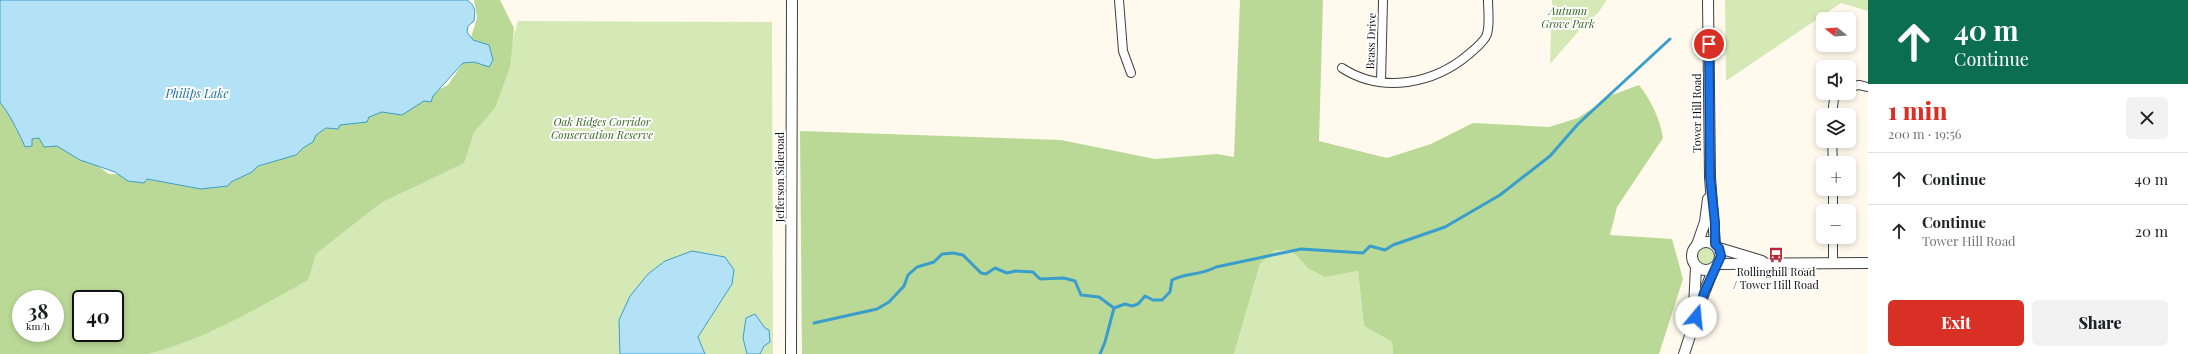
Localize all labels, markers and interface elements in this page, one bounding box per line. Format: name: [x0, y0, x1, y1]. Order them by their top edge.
park label: Autumn Grove Park: [1541, 3, 1595, 31]
text: 40 m: [1954, 11, 2019, 48]
street label: Brass Drive: [1362, 12, 1379, 70]
north arrow: [1816, 12, 1856, 52]
map controls: [1816, 12, 1856, 244]
icon: ahead: [1888, 16, 1940, 68]
pin: [1692, 27, 1726, 61]
icon: arrive: [1698, 33, 1720, 55]
text: Continue: [1954, 47, 2029, 71]
button: sound: [1816, 60, 1856, 100]
street label: Tower Hill Road: [1689, 73, 1704, 153]
water label: Philips Lake: [164, 85, 229, 101]
text: 1 min: [1888, 94, 1947, 126]
button: close: [2126, 97, 2168, 139]
button: layers: [1816, 108, 1856, 148]
park label: Oak Ridges Corridor Conservation Reserve: [551, 114, 653, 142]
text: 200 m · 19:56: [1888, 125, 1962, 142]
street label: Jefferson Sideroad: [772, 131, 787, 223]
button: +: [1816, 156, 1856, 196]
icon: ahead: [1888, 168, 1910, 190]
text: Continue: [1922, 169, 1986, 189]
text: 40 m: [2135, 169, 2168, 189]
button: −: [1816, 204, 1856, 244]
text: Continue: [1922, 212, 1986, 232]
icon: ahead: [1888, 220, 1910, 242]
text: 20 m: [2135, 221, 2168, 241]
text: Tower Hill Road: [1922, 232, 2016, 249]
bus stop icon: Rollinghill Road / Tower Hill Road: [1767, 246, 1785, 264]
place label: Rollinghill Road / Tower Hill Road: [1733, 264, 1820, 292]
speed limit sign: 40: [72, 290, 124, 342]
position arrow: [1675, 296, 1717, 338]
text: 38: [28, 297, 48, 324]
button: Exit: [1888, 300, 2024, 346]
button: Share: [2032, 300, 2168, 346]
text: km/h: [26, 319, 50, 333]

